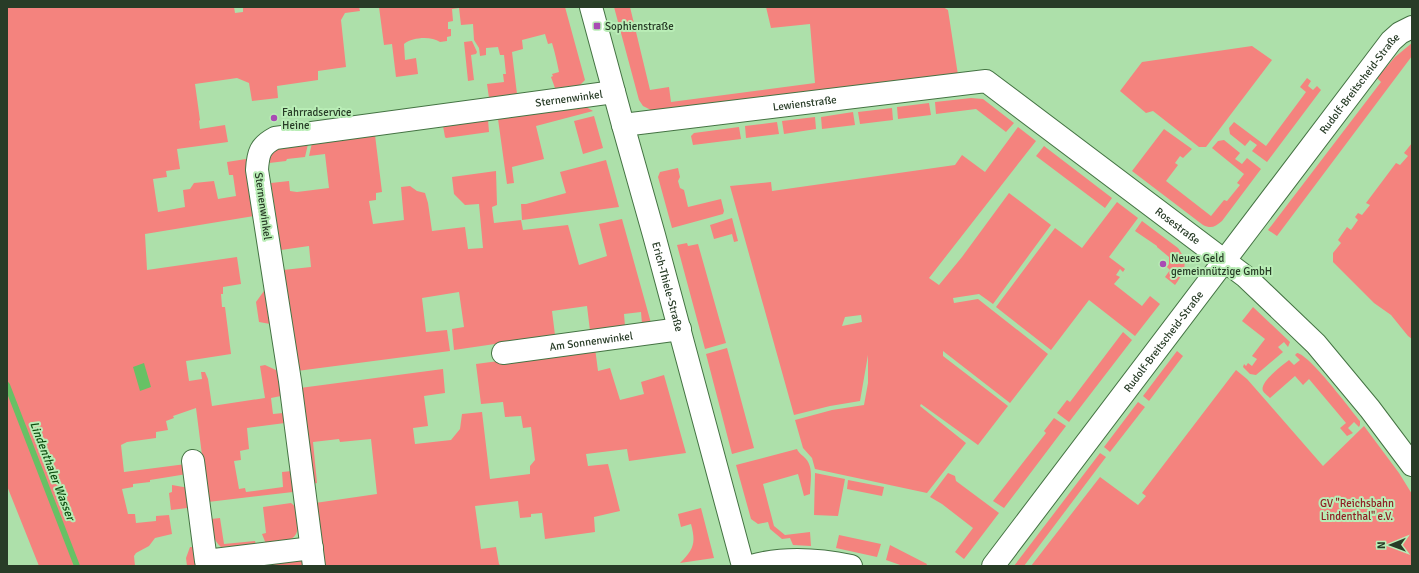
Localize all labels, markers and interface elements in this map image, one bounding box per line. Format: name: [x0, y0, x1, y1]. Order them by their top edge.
place label: Sophienstraße: [605, 20, 674, 33]
marker: Sophienstraße: [592, 21, 602, 31]
street label: Rudolf-Breitscheid-Straße: [1317, 30, 1402, 136]
street label: Sternenwinkel: [534, 87, 604, 109]
street label: Lewienstraße: [772, 93, 837, 113]
place label: Fahrradservice Heine: [282, 106, 351, 132]
marker: Fahrradservice Heine: [269, 113, 279, 123]
street label: Sternenwinkel: [252, 171, 274, 241]
street label: Rosestraße: [1153, 204, 1203, 247]
street label: Erich-Thiele-Straße: [650, 240, 686, 333]
place label: Neues Geld gemeinnützige GmbH: [1171, 252, 1272, 278]
marker: Neues Geld gemeinnützige GmbH: [1158, 259, 1168, 269]
street label: Rudolf-Breitscheid-Straße: [1121, 288, 1206, 394]
street label: Am Sonnenwinkel: [549, 329, 634, 353]
water label: Lindenthaler Wasser: [26, 419, 78, 524]
park label: GV "Reichsbahn Lindenthal" e.V.: [1320, 497, 1394, 523]
north arrow: [1371, 525, 1411, 565]
text: N: [1375, 541, 1388, 549]

